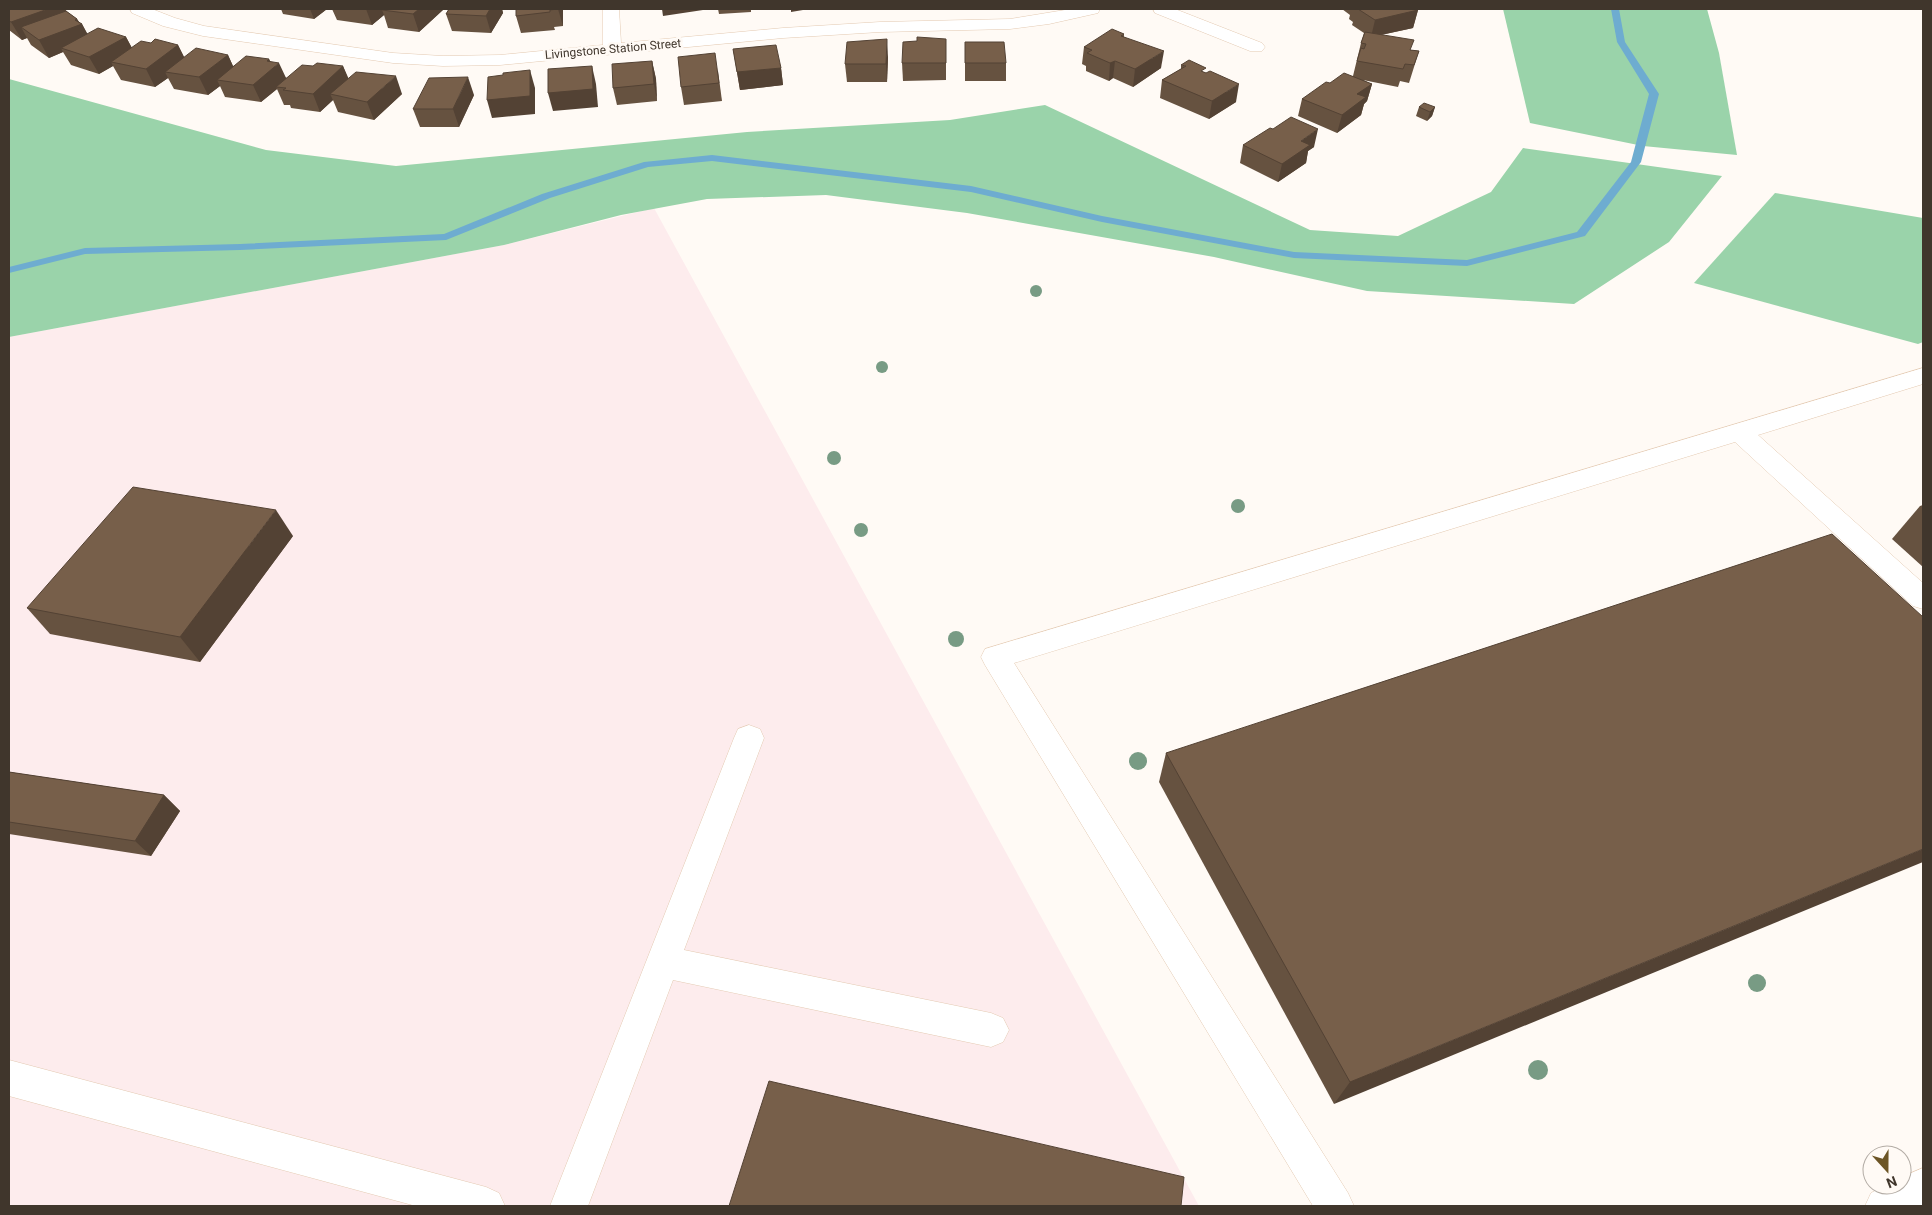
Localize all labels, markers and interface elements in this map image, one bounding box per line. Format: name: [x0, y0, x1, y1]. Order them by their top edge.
street label: Livingstone Station Street: [544, 36, 682, 62]
north arrow: [1862, 1145, 1912, 1195]
text: N: [1884, 1173, 1899, 1191]

